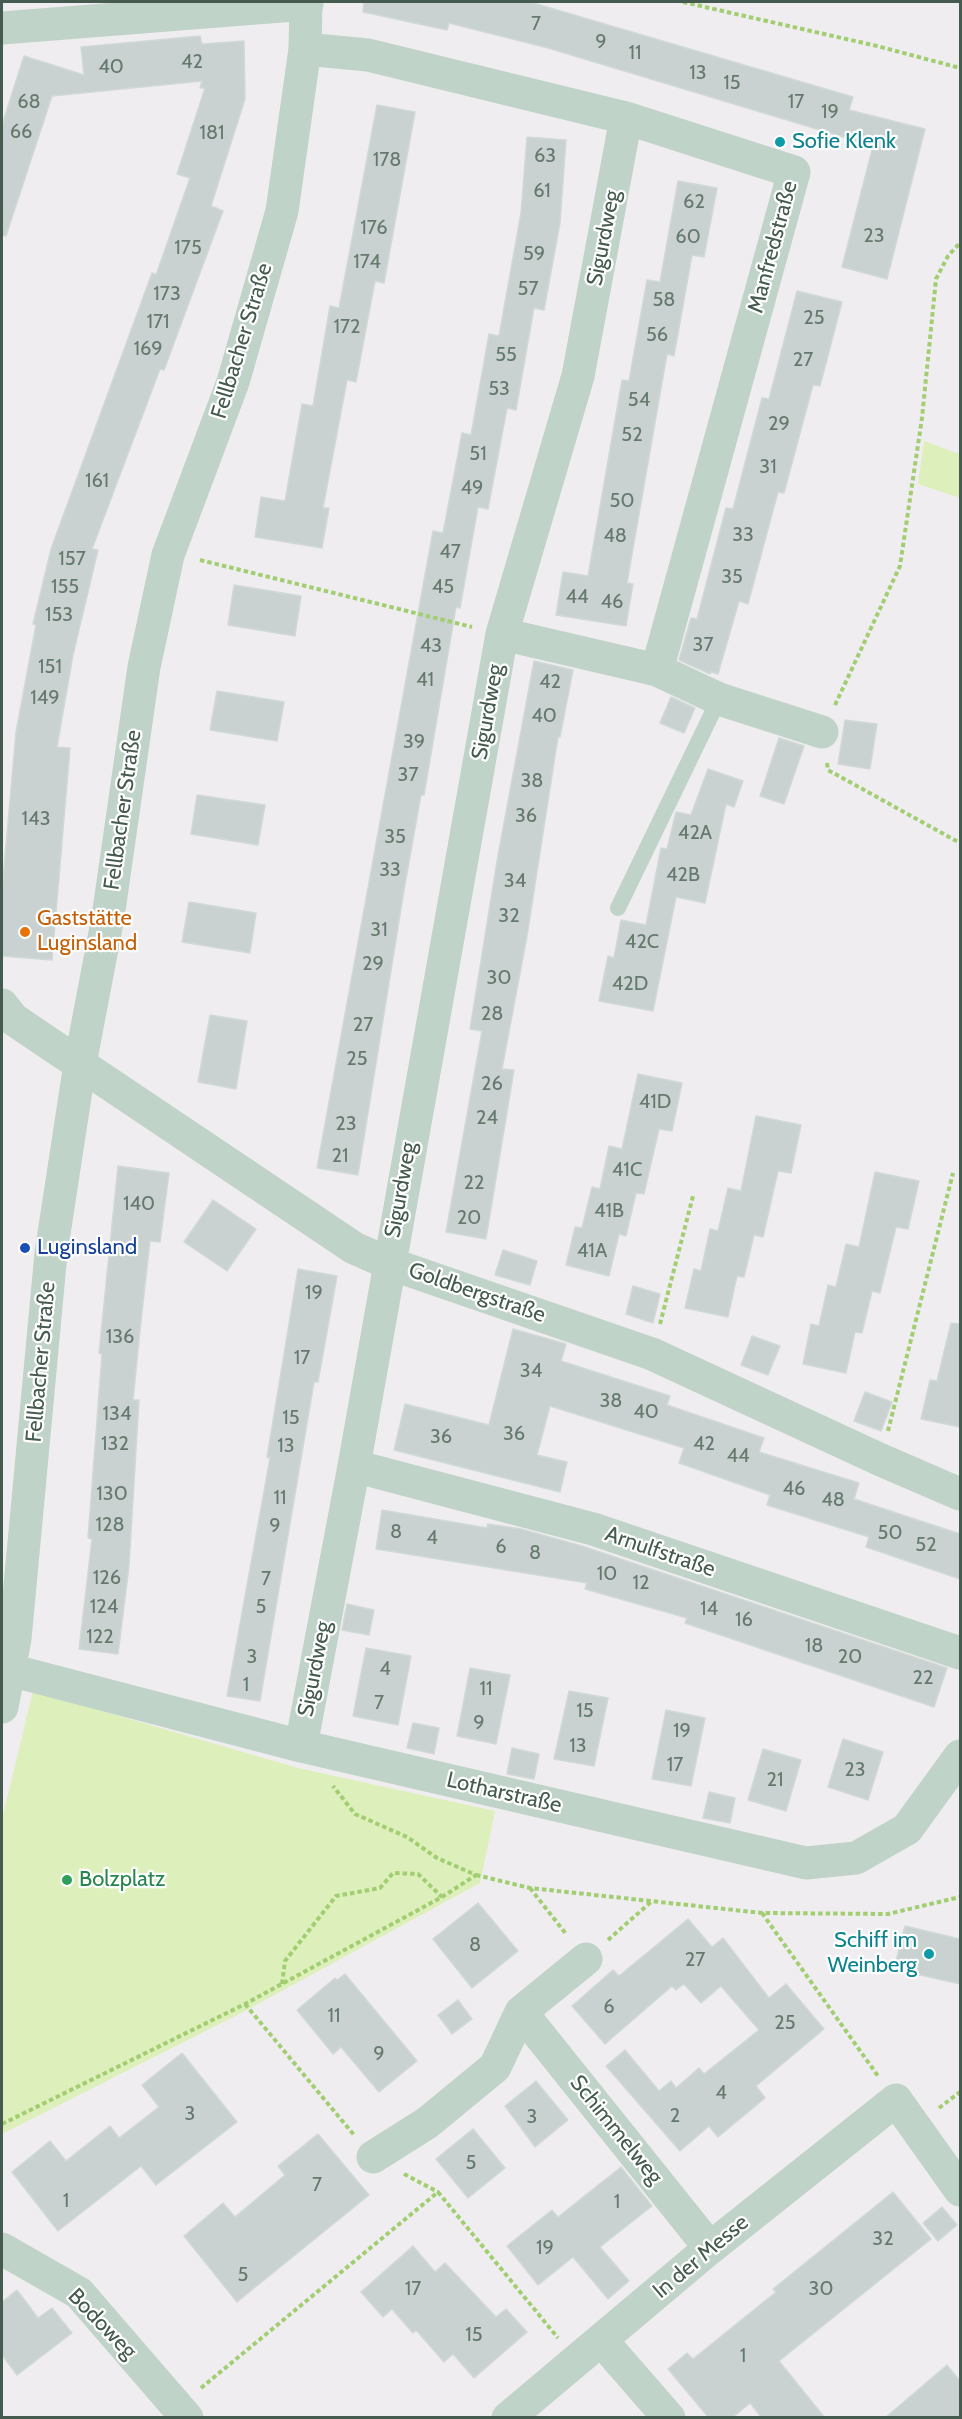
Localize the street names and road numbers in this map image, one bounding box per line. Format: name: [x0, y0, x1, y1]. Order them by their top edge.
street label: Manfredstraße: [743, 178, 803, 316]
street label: Sigurdweg: [582, 188, 626, 288]
street label: Fellbacher Straße: [206, 260, 278, 422]
street label: Sigurdweg: [467, 662, 509, 762]
street label: Fellbacher Straße: [99, 728, 147, 892]
street label: Sigurdweg: [380, 1140, 422, 1240]
street label: Goldbergstraße: [405, 1257, 549, 1329]
street label: Fellbacher Straße: [21, 1281, 61, 1443]
street label: Arnulfstraße: [602, 1521, 718, 1583]
street label: Sigurdweg: [293, 1619, 337, 1719]
street label: Lotharstraße: [444, 1767, 564, 1819]
street label: Schimmelweg: [564, 2070, 668, 2190]
street label: In der Messe: [648, 2209, 754, 2305]
street label: Bodoweg: [62, 2283, 142, 2365]

